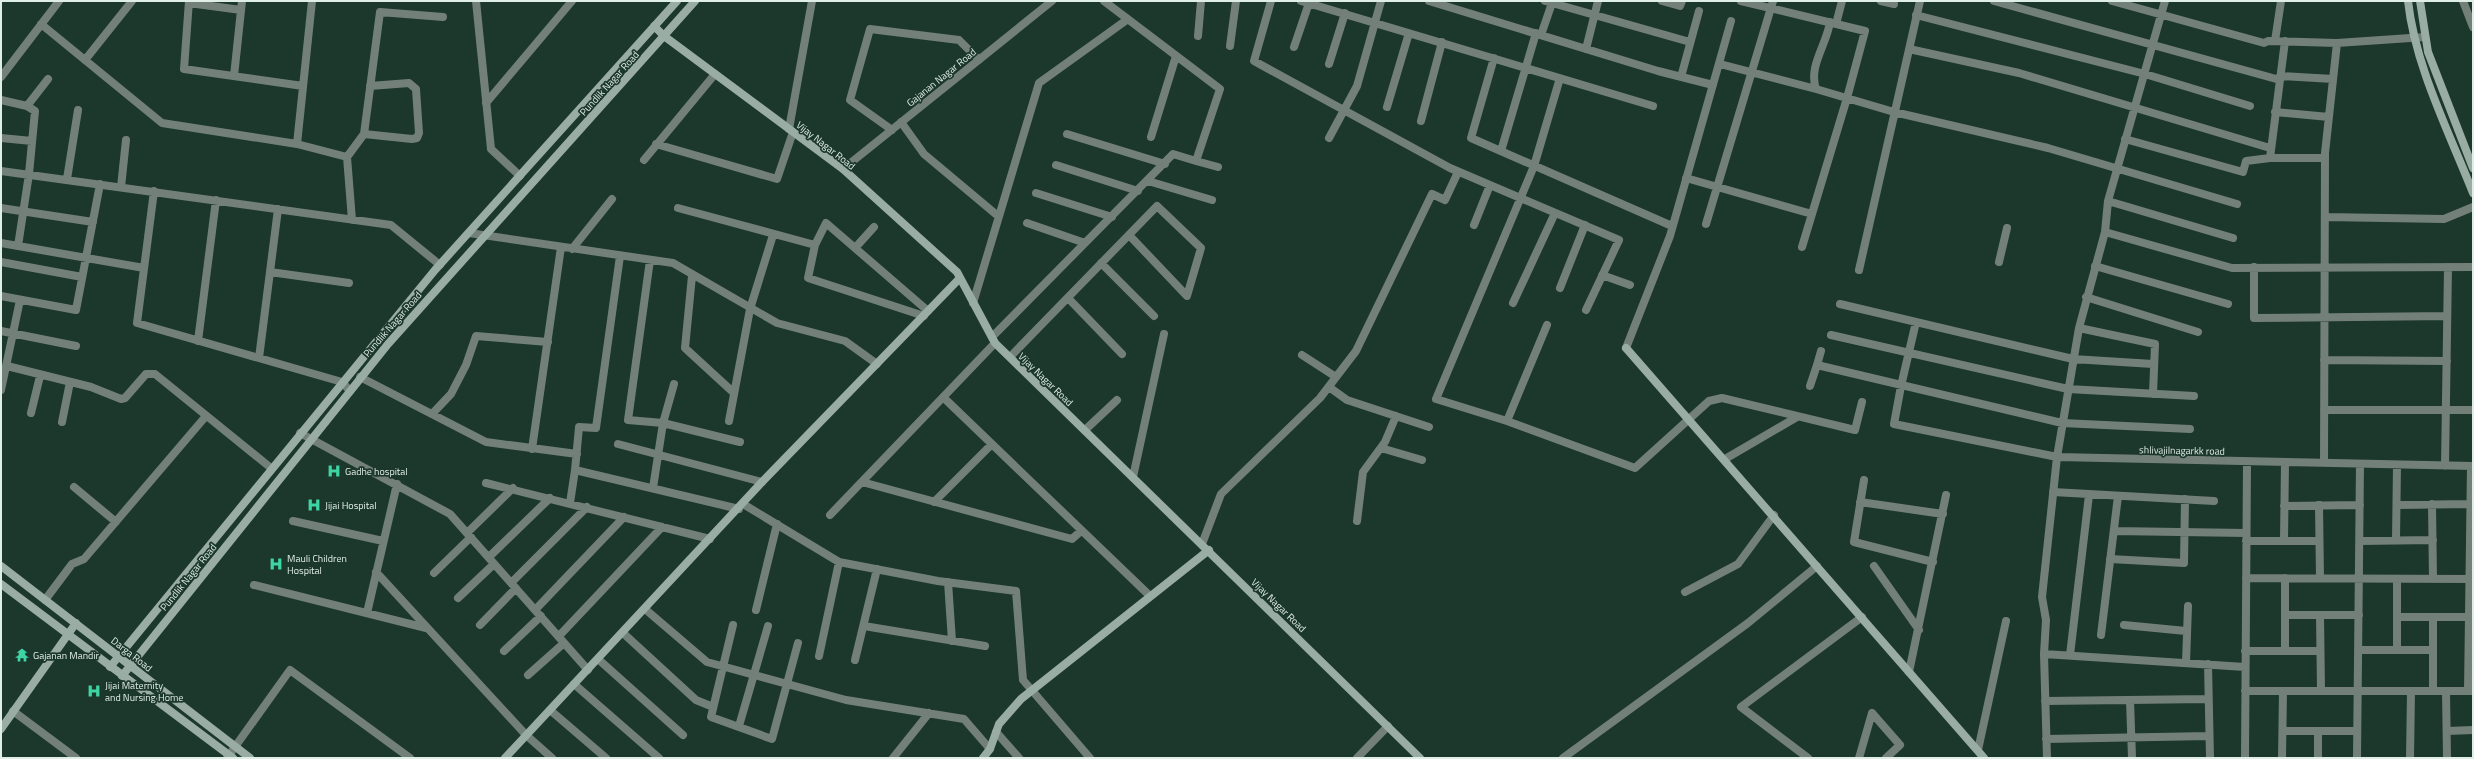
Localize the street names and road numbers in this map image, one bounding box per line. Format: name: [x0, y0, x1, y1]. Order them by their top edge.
street label: Gajanan Nagar Road: [903, 45, 979, 110]
street label: Pundlik Nagar Road: [576, 48, 643, 119]
street label: Vijay Nagar Road: [793, 117, 858, 173]
street label: Pundlik Nagar Road: [360, 288, 425, 360]
street label: Vijay Nagar Road: [1015, 349, 1077, 410]
street label: shlivajilnagarkk road: [2139, 442, 2225, 459]
street label: Pundlik Nagar Road: [157, 540, 220, 614]
street label: Vijay Nagar Road: [1248, 575, 1310, 636]
street label: Darga Road: [108, 633, 156, 675]

